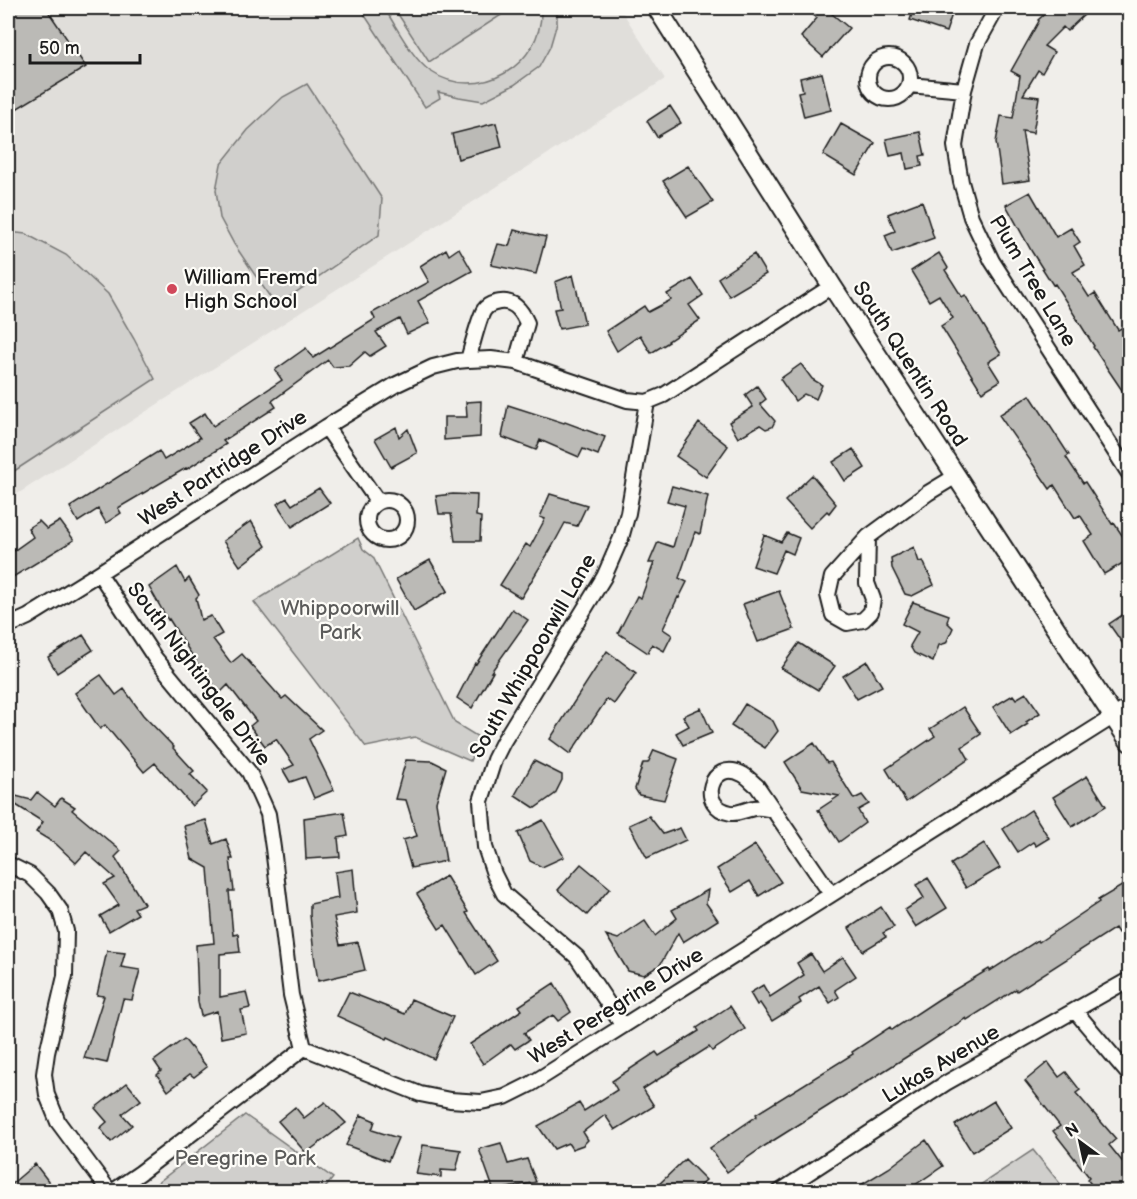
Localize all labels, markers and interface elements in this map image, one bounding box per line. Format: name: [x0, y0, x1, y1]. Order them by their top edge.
scale bar: [30, 27, 140, 65]
text: 50 m: [39, 38, 80, 59]
street label: Plum Tree Lane: [984, 211, 1082, 351]
place label: William Fremd High School: [184, 265, 318, 314]
street label: South Quentin Road: [847, 277, 973, 451]
marker: William Fremd High School: [165, 282, 179, 296]
street label: West Partridge Drive: [134, 404, 312, 532]
street label: South Whippoorwill Lane: [464, 550, 602, 762]
street label: South Nightingale Drive: [122, 577, 276, 771]
park label: Whippoorwill Park: [280, 596, 400, 645]
street label: West Peregrine Drive: [524, 942, 708, 1070]
street label: Lukas Avenue: [878, 1019, 1004, 1109]
north arrow: [1050, 1112, 1110, 1172]
text: N: [1062, 1119, 1083, 1142]
park label: Peregrine Park: [174, 1146, 316, 1171]

